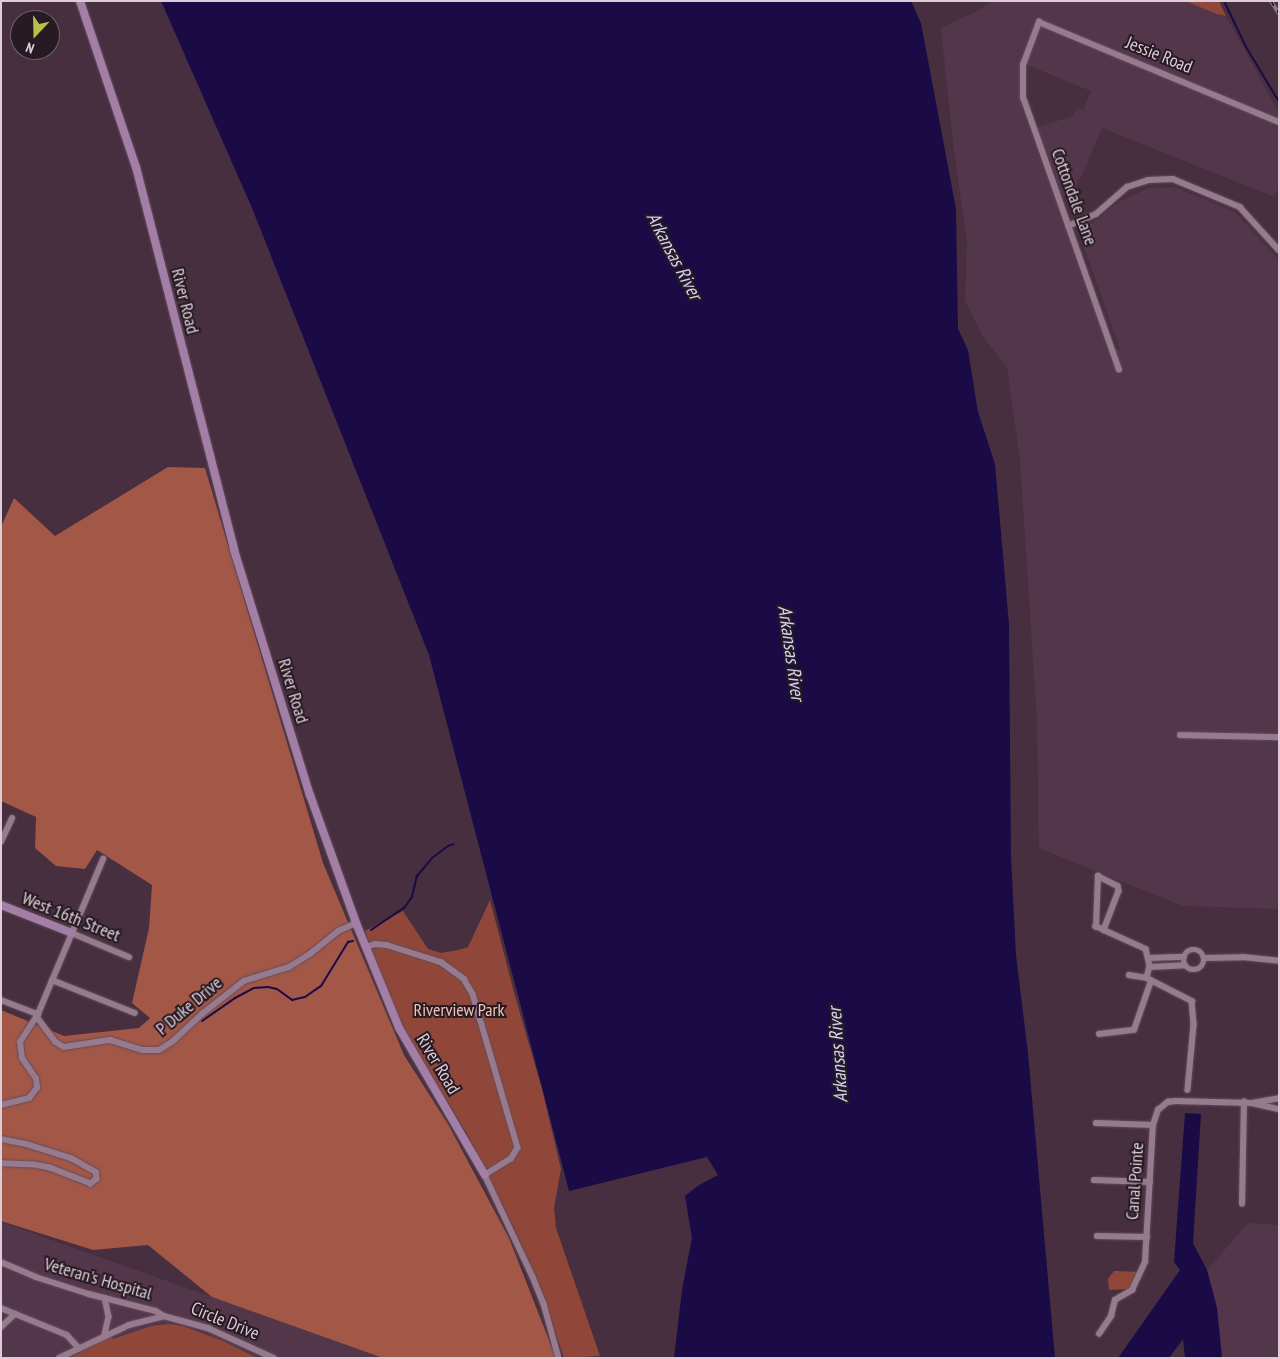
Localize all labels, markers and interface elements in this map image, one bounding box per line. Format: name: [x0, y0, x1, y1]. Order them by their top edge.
north arrow: [10, 10, 60, 60]
street label: Jessie Road: [1123, 32, 1195, 78]
text: N: [23, 38, 37, 58]
street label: Cottondale Lane: [1047, 146, 1101, 248]
water label: Arkansas River: [641, 208, 707, 304]
street label: River Road: [166, 266, 204, 336]
water label: Arkansas River: [773, 604, 809, 702]
street label: River Road: [273, 656, 313, 726]
street label: West 16th Street: [19, 888, 123, 946]
street label: P Duke Drive: [151, 972, 227, 1040]
park label: Riverview Park: [413, 999, 505, 1021]
water label: Arkansas River: [823, 1006, 853, 1104]
street label: River Road: [412, 1030, 464, 1098]
street label: Canal Pointe: [1122, 1141, 1148, 1221]
street label: Veteran's Hospital: [42, 1253, 154, 1305]
street label: Circle Drive: [188, 1298, 262, 1344]

